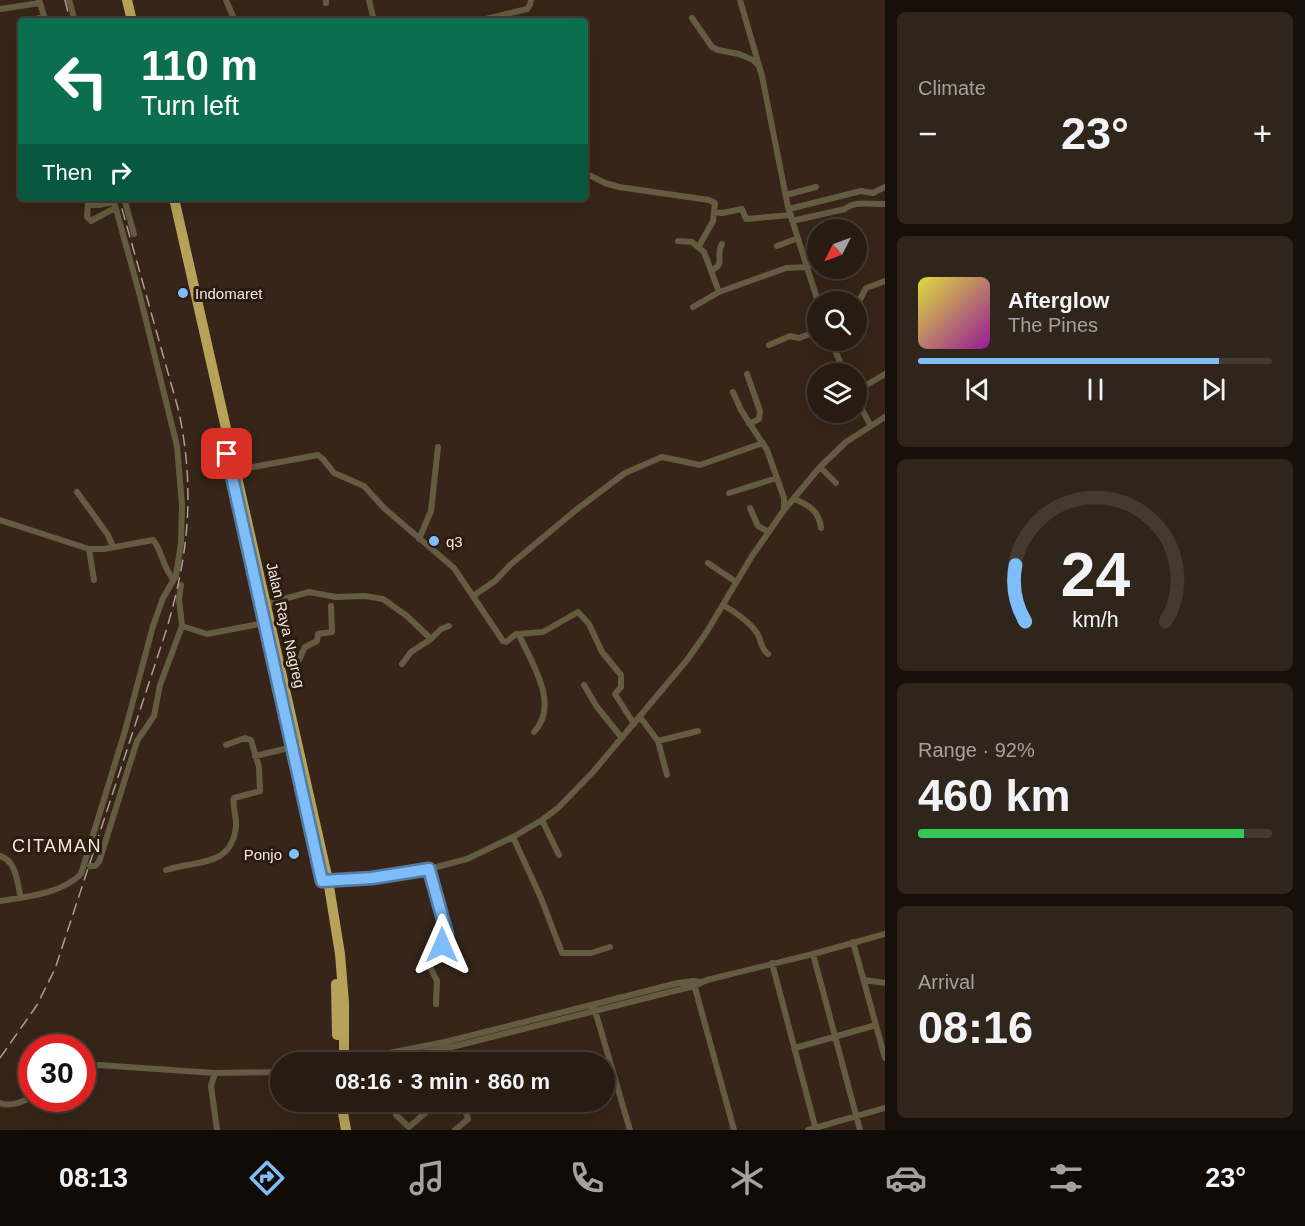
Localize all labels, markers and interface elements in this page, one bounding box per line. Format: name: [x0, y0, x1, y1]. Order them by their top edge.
icon: left: [42, 42, 120, 120]
text: 110 m: [141, 42, 258, 89]
text: Climate: [918, 77, 986, 99]
text: Turn left: [141, 91, 239, 121]
text: 23°: [1061, 108, 1129, 159]
text: −: [918, 115, 937, 152]
text: +: [1253, 115, 1272, 152]
icon: right: [104, 156, 137, 189]
text: Then: [42, 160, 92, 185]
north arrow: [807, 219, 867, 279]
map controls: [807, 219, 867, 423]
place label: Indomaret: [195, 285, 263, 302]
marker: Indomaret: [176, 286, 190, 300]
text: Afterglow: [1008, 288, 1109, 313]
button: search: [807, 291, 867, 351]
text: The Pines: [1008, 314, 1098, 336]
button: layers: [807, 363, 867, 423]
icon: previous: [961, 373, 994, 406]
icon: pause: [1079, 373, 1112, 406]
icon: next: [1197, 373, 1230, 406]
pin: [201, 428, 252, 479]
icon: arrive: [210, 437, 243, 470]
place label: q3: [446, 533, 463, 550]
marker: q3: [427, 534, 441, 548]
text: 24: [1060, 540, 1130, 609]
street label: Jalan Raya Nagreg: [263, 561, 309, 689]
text: km/h: [1072, 608, 1118, 632]
text: Range · 92%: [918, 739, 1035, 761]
text: 460 km: [918, 770, 1071, 821]
district label: CITAMAN: [12, 836, 102, 856]
place label: Ponjo: [244, 846, 282, 863]
marker: Ponjo: [287, 847, 301, 861]
position arrow: [410, 913, 474, 977]
text: Arrival: [918, 971, 975, 993]
text: 08:16: [918, 1002, 1033, 1053]
speed limit sign: 30: [18, 1034, 96, 1112]
text: 08:16 · 3 min · 860 m: [335, 1069, 550, 1094]
icon: directions: [246, 1157, 288, 1199]
icon: music: [406, 1157, 448, 1199]
icon: phone: [566, 1157, 608, 1199]
icon: climate: [726, 1157, 768, 1199]
icon: car: [885, 1157, 927, 1199]
icon: filters: [1045, 1157, 1087, 1199]
text: 08:13: [59, 1163, 128, 1193]
text: 23°: [1205, 1163, 1246, 1193]

